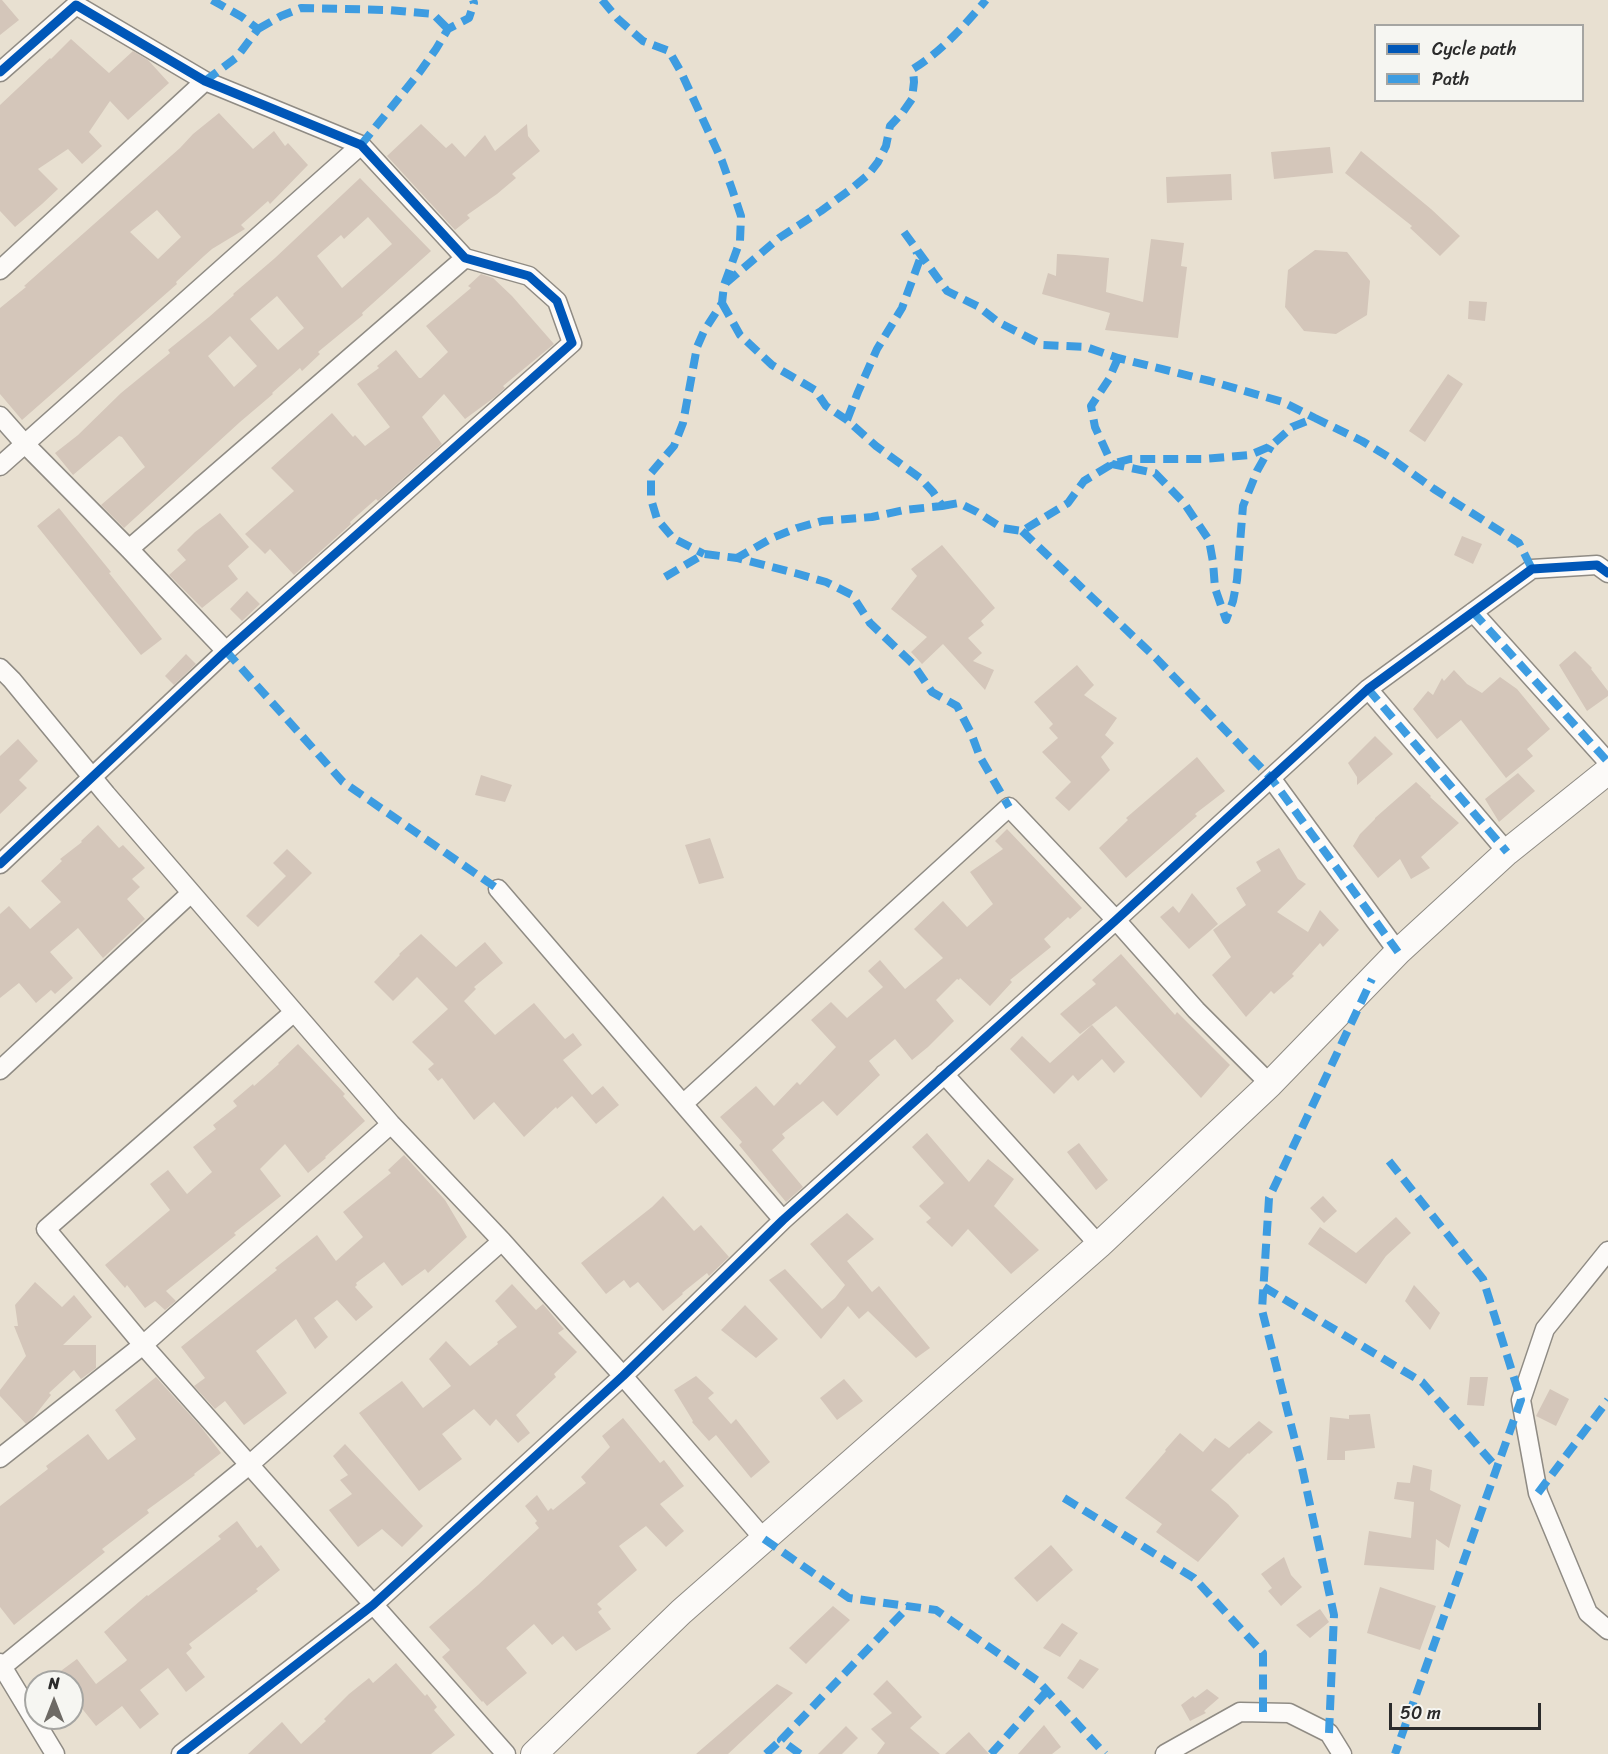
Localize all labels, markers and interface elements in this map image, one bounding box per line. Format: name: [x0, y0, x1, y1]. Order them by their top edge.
legend: [1374, 24, 1584, 102]
text: Cycle path: [1432, 33, 1516, 65]
text: Path: [1432, 63, 1469, 95]
text: N: [48, 1669, 60, 1698]
north arrow: [24, 1670, 84, 1730]
scale bar: [1392, 1691, 1544, 1729]
text: 50 m: [1400, 1697, 1441, 1729]

